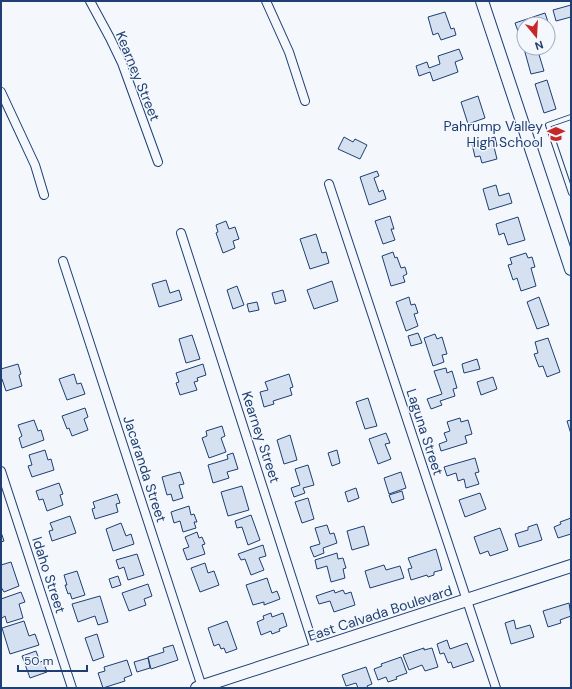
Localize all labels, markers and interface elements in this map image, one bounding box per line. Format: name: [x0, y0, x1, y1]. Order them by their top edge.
north arrow: [516, 16, 556, 56]
street label: Kearney Street: [112, 28, 164, 124]
text: N: [533, 38, 545, 53]
place label: Pahrump Valley High School: [443, 117, 543, 151]
school or university icon: Pahrump Valley High School: [546, 124, 566, 144]
street label: Laguna Street: [403, 386, 447, 478]
street label: Kearney Street: [238, 389, 284, 485]
street label: Jacaranda Street: [119, 413, 171, 525]
street label: Idaho Street: [28, 534, 70, 616]
street label: East Calvada Boulevard: [305, 581, 455, 645]
scale bar: [18, 647, 87, 673]
text: 50 m: [24, 653, 53, 669]

